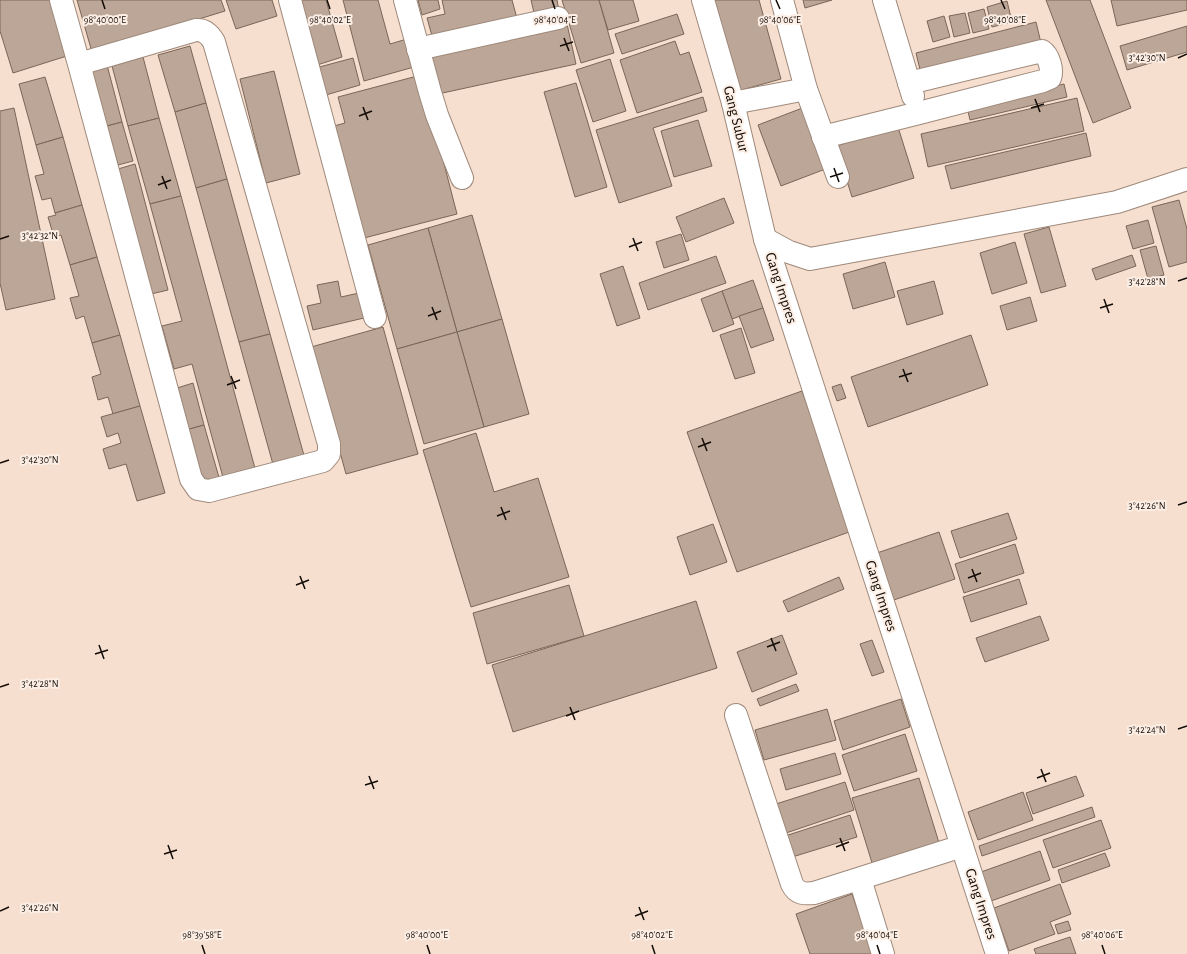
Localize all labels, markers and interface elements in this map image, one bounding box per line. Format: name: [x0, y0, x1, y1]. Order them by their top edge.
text: 98°40'00"E: [84, 15, 126, 25]
text: 98°40'02"E: [309, 15, 351, 25]
text: 98°40'04"E: [534, 15, 576, 25]
text: 98°40'06"E: [759, 15, 801, 25]
text: 98°40'08"E: [984, 15, 1026, 25]
text: 3°42'30"N: [1128, 53, 1166, 63]
street label: Gang Subur: [721, 84, 752, 154]
text: 3°42'32"N: [22, 231, 58, 241]
street label: Gang Impres: [762, 251, 800, 325]
text: 3°42'28"N: [1129, 277, 1166, 287]
text: 3°42'30"N: [21, 455, 59, 465]
text: 3°42'26"N: [1129, 501, 1165, 511]
street label: Gang Impres: [862, 559, 900, 633]
text: 3°42'28"N: [22, 679, 59, 689]
text: 3°42'24"N: [1128, 725, 1166, 735]
street label: Gang Impres: [962, 867, 1000, 941]
text: 3°42'26"N: [22, 903, 58, 913]
text: 98°39'58"E: [182, 930, 222, 940]
text: 98°40'00"E: [406, 930, 448, 940]
text: 98°40'02"E: [631, 930, 673, 940]
text: 98°40'04"E: [856, 930, 898, 940]
text: 98°40'06"E: [1081, 930, 1123, 940]

